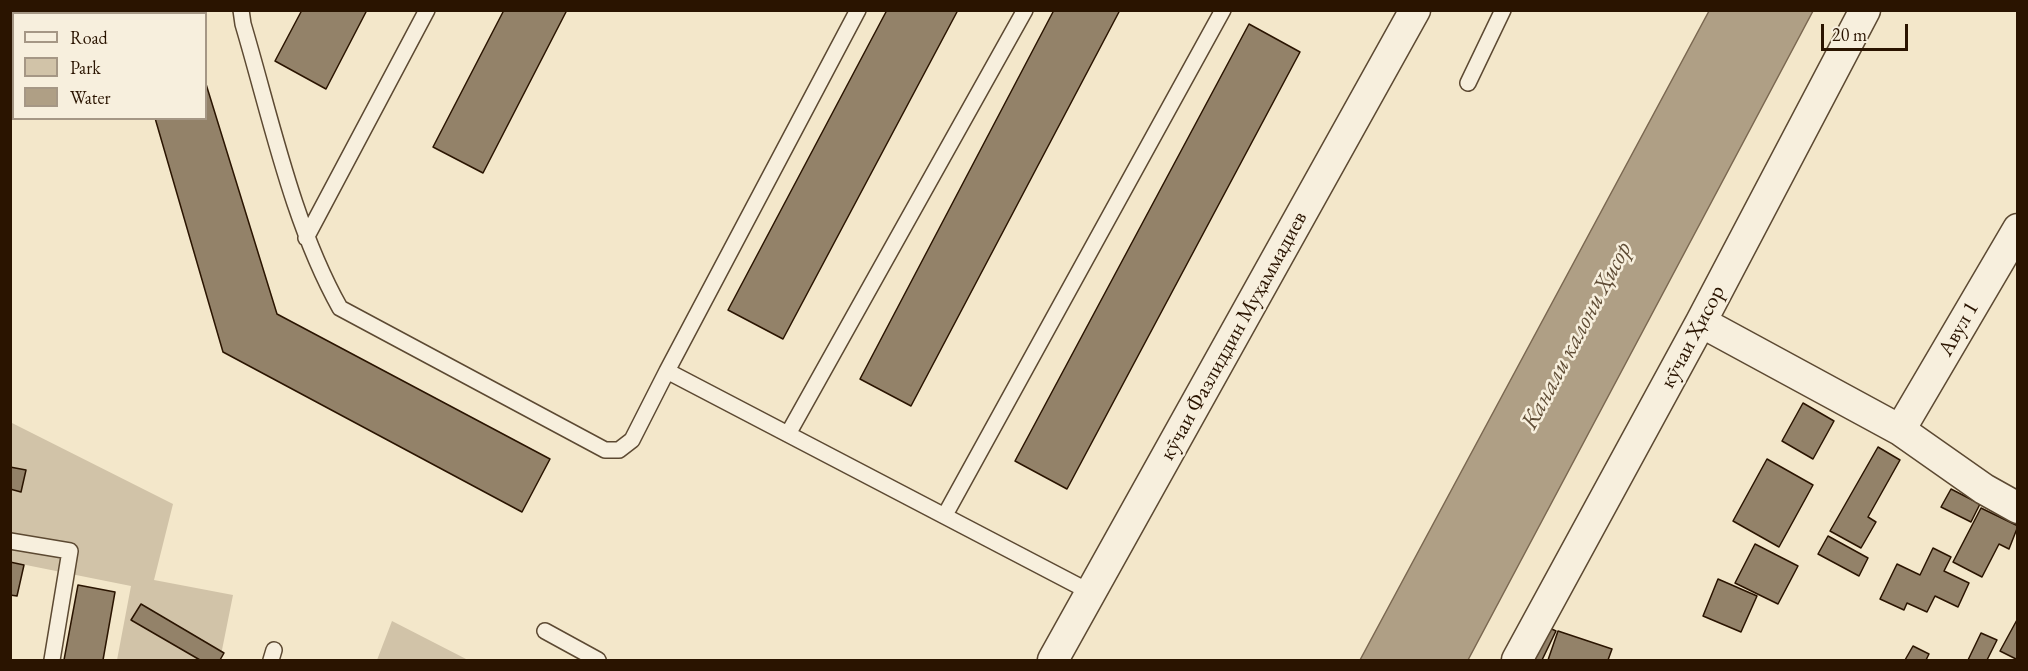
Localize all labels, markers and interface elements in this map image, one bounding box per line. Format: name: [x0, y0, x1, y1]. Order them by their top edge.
legend: [12, 12, 207, 120]
scale bar: [1824, 12, 1911, 50]
text: 20 m: [1832, 23, 1867, 46]
text: Road: [70, 26, 108, 49]
text: Park: [70, 56, 101, 79]
text: Water: [70, 86, 111, 109]
street label: кӯчаи Фазлиддин Муҳаммадиев: [1155, 207, 1313, 465]
water label: Канали калони Ҳисор: [1515, 237, 1639, 435]
street label: кӯчаи Ҳисор: [1655, 281, 1731, 393]
street label: Авул 1: [1933, 297, 1985, 361]

